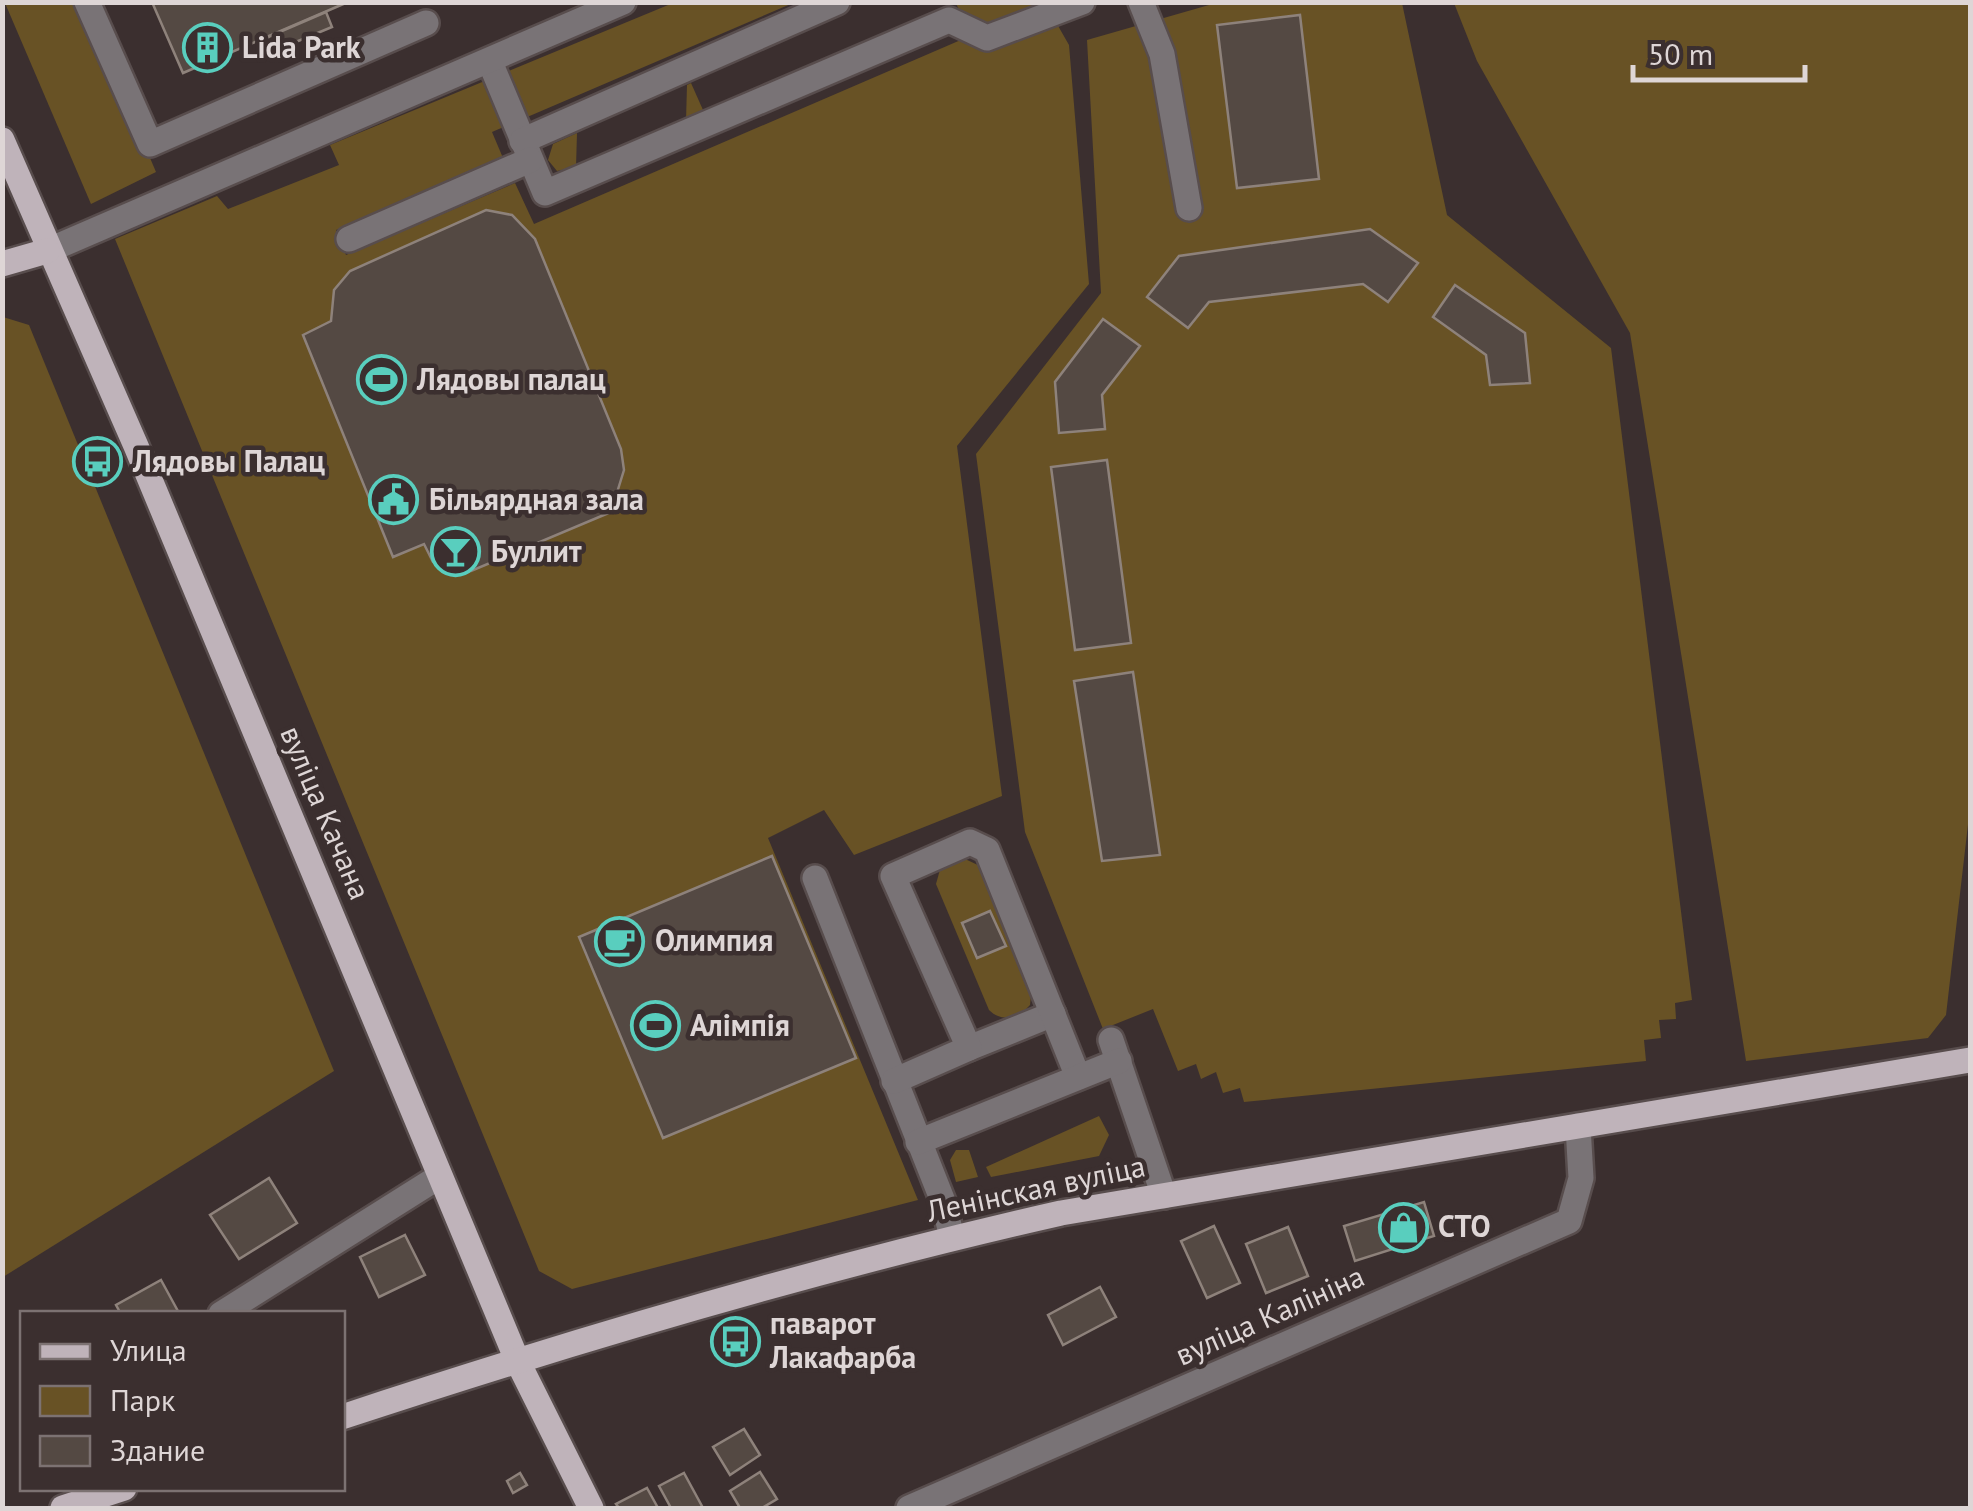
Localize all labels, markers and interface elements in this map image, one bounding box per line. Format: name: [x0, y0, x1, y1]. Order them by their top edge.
scale bar: [1633, 20, 1806, 82]
building icon: Lida Park: [181, 22, 233, 74]
place label: Lida Park: [242, 27, 361, 66]
text: 50 m: [1648, 34, 1713, 73]
sports icon: Лядовы палац: [356, 354, 408, 406]
place label: Лядовы палац: [416, 359, 606, 398]
bus stop icon: Лядовы Палац: [72, 436, 124, 488]
place label: Лядовы Палац: [132, 441, 325, 480]
public building icon: Більярдная зала: [368, 474, 420, 526]
place label: Більярдная зала: [429, 479, 644, 518]
bar icon: Буллит: [430, 526, 482, 578]
place label: Буллит: [491, 531, 582, 570]
street label: вуліца Качана: [272, 720, 380, 905]
cafe icon: Олимпия: [594, 915, 646, 967]
place label: Олимпия: [655, 920, 773, 959]
sports icon: Алімпія: [629, 1000, 681, 1052]
place label: Алімпія: [690, 1005, 790, 1044]
street label: Ленінская вуліца: [922, 1145, 1149, 1230]
shop icon: СТО: [1377, 1201, 1429, 1253]
place label: СТО: [1438, 1206, 1491, 1245]
street label: вуліца Калініна: [1169, 1256, 1370, 1374]
place label: паварот Лакафарба: [769, 1303, 916, 1376]
legend: [20, 1311, 345, 1491]
bus stop icon: паварот Лакафарба: [709, 1315, 761, 1367]
text: Улица: [110, 1330, 187, 1369]
text: Парк: [110, 1380, 176, 1419]
text: Здание: [110, 1430, 205, 1469]

